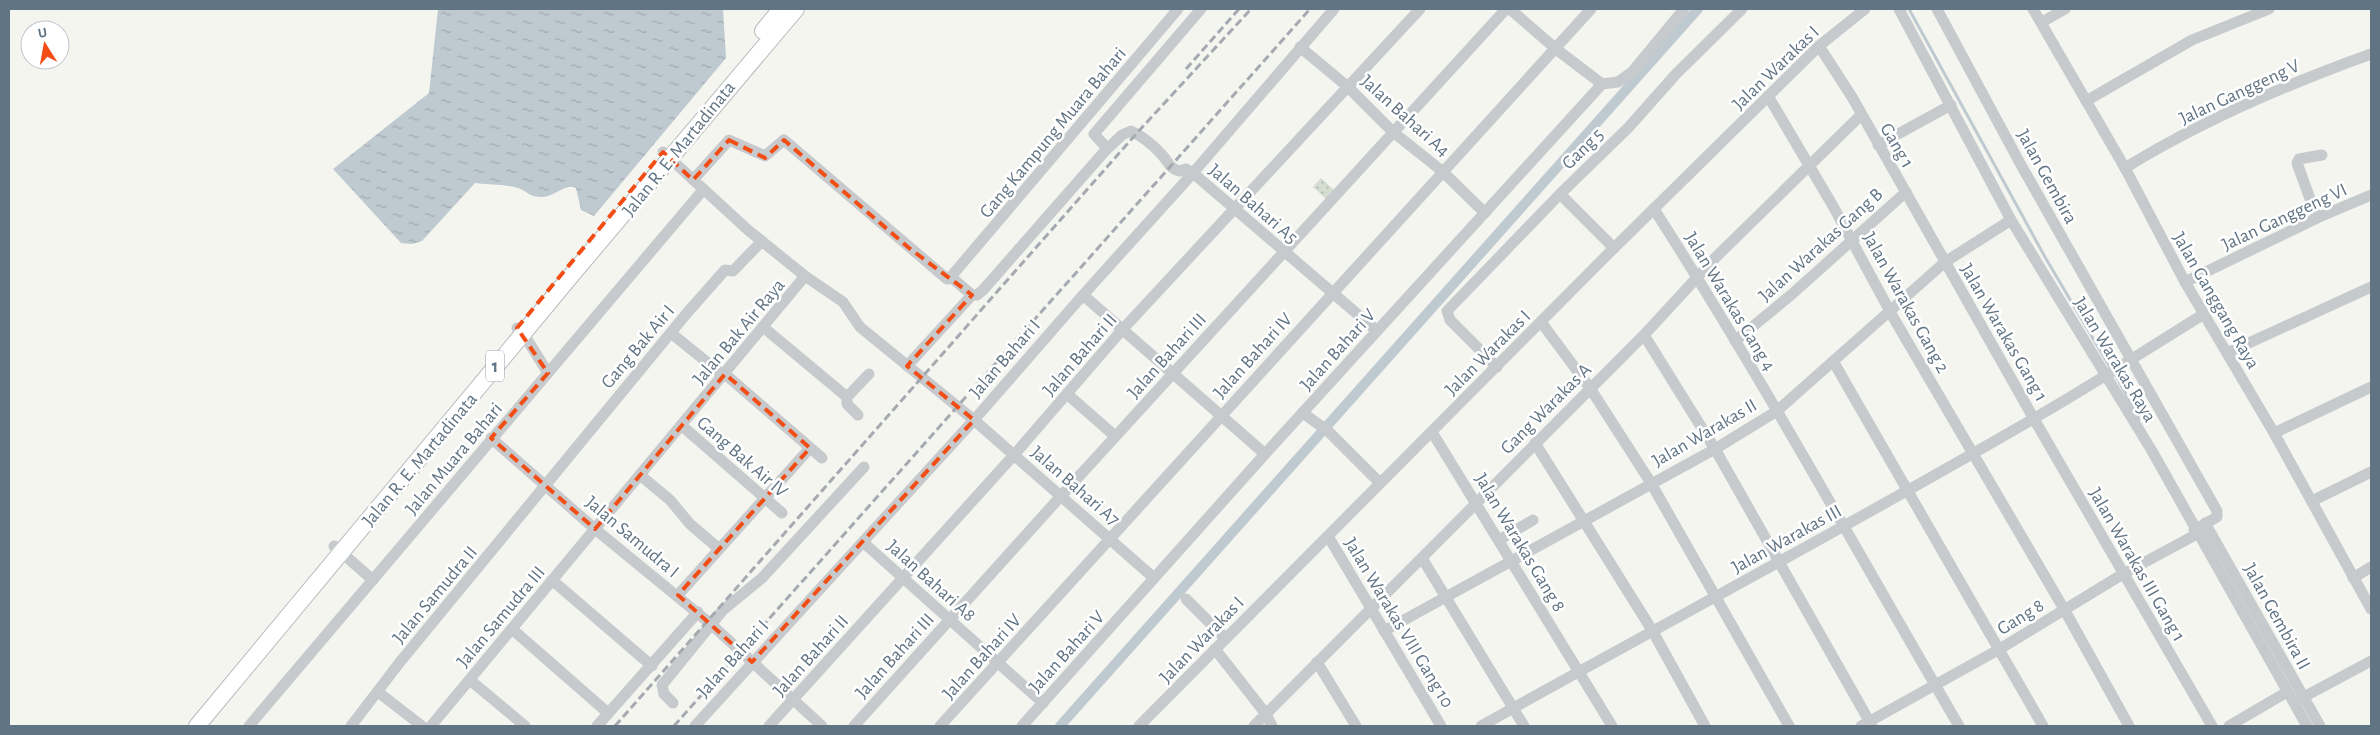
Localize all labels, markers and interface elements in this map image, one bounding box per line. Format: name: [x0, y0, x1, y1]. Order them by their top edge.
north arrow: [20, 20, 70, 70]
street label: Jalan Warakas I: [1729, 22, 1823, 114]
text: U: [37, 25, 48, 41]
street label: Gang Kampung Muara Bahari: [976, 44, 1130, 222]
street label: Jalan Ganggeng V: [2177, 56, 2303, 129]
street label: Jalan Bahari A4: [1357, 72, 1453, 161]
street label: Jalan R. E. Martadinata: [619, 78, 739, 220]
street label: Gang 1: [1876, 120, 1917, 172]
street label: Gang 5: [1558, 125, 1608, 173]
street label: Jalan Gembira: [2013, 126, 2080, 227]
street label: Jalan Bahari A5: [1205, 161, 1301, 248]
street label: Jalan Ganggeng VI: [2219, 180, 2350, 255]
street label: Jalan Warakas Gang B: [1755, 185, 1887, 305]
street label: Jalan Warakas Gang 4: [1681, 229, 1779, 374]
street label: Jalan Warakas Gang 2: [1859, 229, 1952, 377]
street label: Jalan Ganggang Raya: [2169, 229, 2263, 373]
street label: Jalan Warakas Gang 1: [1957, 261, 2051, 405]
street label: Jalan Bak Air Raya: [690, 275, 789, 388]
street label: Jalan Warakas Raya: [2070, 294, 2160, 426]
street label: Gang Bak Air I: [598, 302, 678, 392]
street label: Jalan Bahari V: [1297, 305, 1380, 394]
street label: Jalan Warakas I: [1442, 307, 1534, 399]
street label: Jalan Bahari II: [1039, 310, 1121, 400]
street label: Jalan Bahari III: [1124, 310, 1210, 402]
street label: Jalan Bahari IV: [1210, 310, 1296, 402]
street label: Jalan Bahari I: [966, 316, 1044, 402]
road number: 1: [486, 351, 504, 382]
street label: Gang Warakas A: [1497, 360, 1595, 458]
street label: Jalan R. E. Martadinata: [359, 390, 481, 530]
street label: Jalan Warakas II: [1649, 396, 1760, 471]
street label: Jalan Muara Bahari: [402, 399, 506, 518]
street label: Gang Bak Air IV: [693, 413, 791, 502]
street label: Jalan Bahari A7: [1027, 443, 1123, 530]
street label: Jalan Warakas Gang 8: [1471, 470, 1569, 615]
street label: Jalan Warakas III Gang 1: [2085, 485, 2188, 645]
street label: Jalan Samudra I: [582, 493, 682, 582]
street label: Jalan Warakas III: [1729, 501, 1845, 577]
street label: Jalan Warakas VIII Gang 10: [1340, 534, 1457, 711]
street label: Jalan Bahari A8: [883, 537, 979, 626]
street label: Jalan Samudra II: [389, 543, 481, 647]
street label: Jalan Gembira II: [2240, 561, 2314, 673]
street label: Jalan Samudra III: [454, 563, 549, 671]
street label: Jalan Warakas I: [1156, 593, 1248, 687]
street label: Gang 8: [1994, 596, 2047, 639]
street label: Jalan Bahari V: [1026, 607, 1109, 696]
street label: Jalan Bahari III: [852, 610, 938, 702]
street label: Jalan Bahari IV: [939, 611, 1025, 703]
street label: Jalan Bahari II: [770, 612, 852, 700]
street label: Jalan Bahari I: [694, 617, 773, 701]

